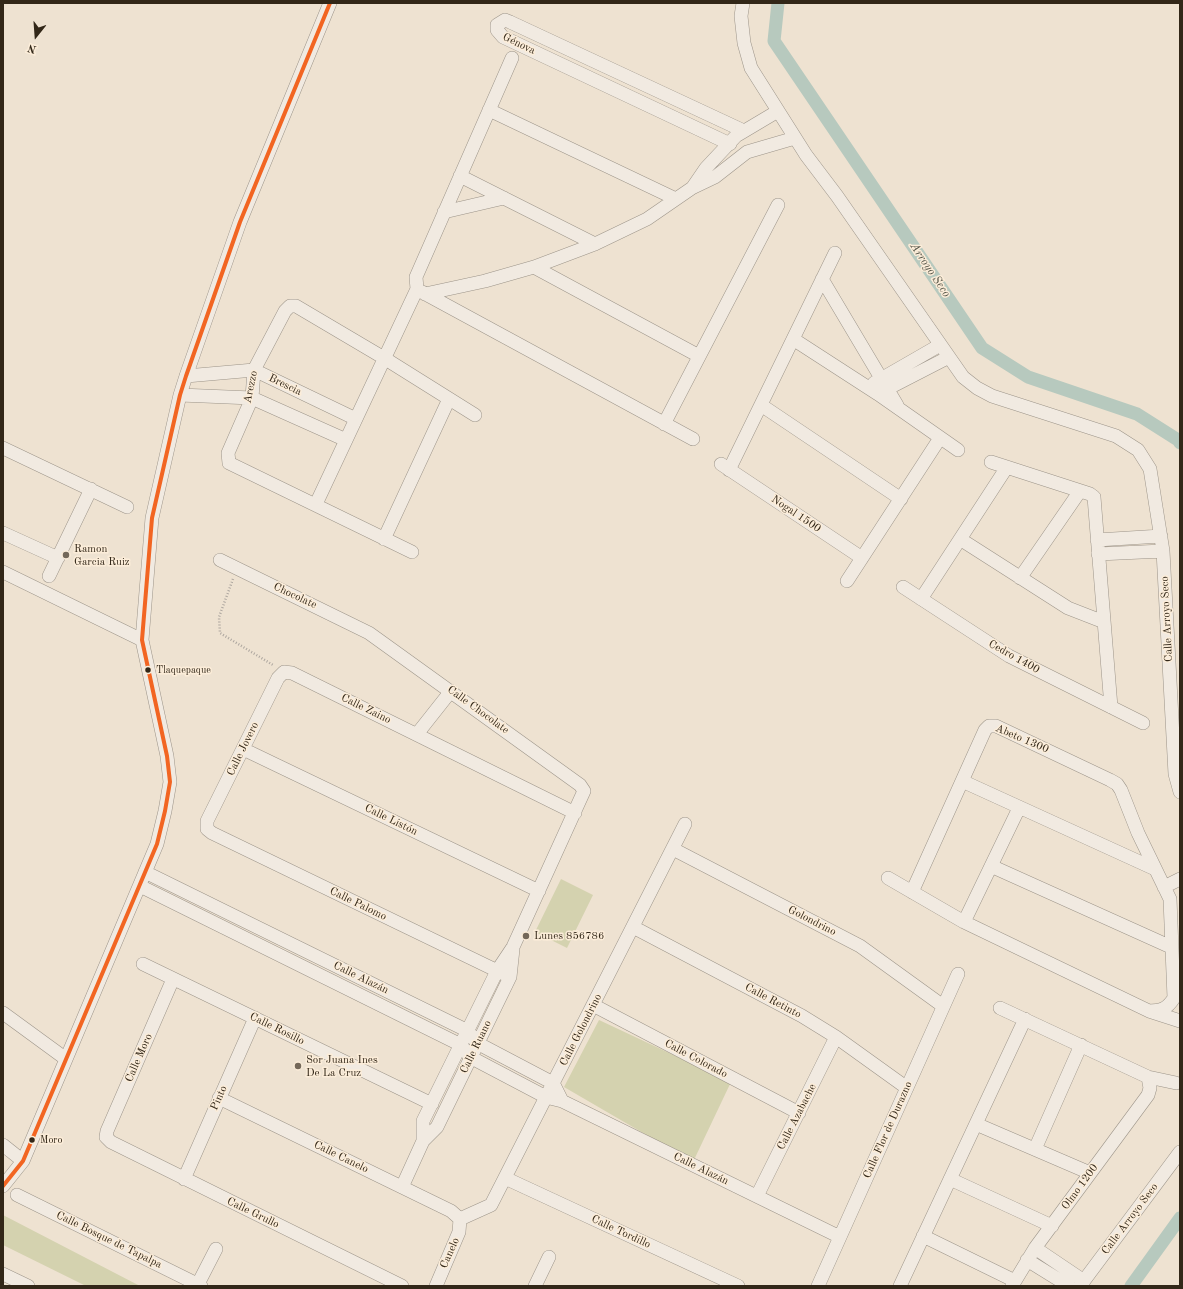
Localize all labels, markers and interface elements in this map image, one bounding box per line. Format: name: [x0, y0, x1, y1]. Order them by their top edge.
north arrow: [16, 16, 56, 56]
street label: Génova: [500, 30, 538, 58]
text: N: [27, 41, 38, 54]
water label: Arroyo Seco: [907, 240, 953, 300]
street label: Arezzo: [241, 369, 261, 405]
street label: Brescia: [266, 371, 304, 399]
street label: Nogal 1500: [769, 493, 823, 535]
place label: Ramon Garcia Ruiz: [74, 542, 130, 568]
marker: Ramon Garcia Ruiz: [61, 550, 71, 560]
street label: Calle Arroyo Seco: [1158, 576, 1176, 662]
street label: Chocolate: [271, 580, 319, 612]
street label: Cedro 1400: [986, 637, 1042, 677]
place label: Tlaquepaque: [156, 664, 211, 676]
marker: Tlaquepaque: [143, 665, 153, 675]
street label: Calle Chocolate: [444, 683, 512, 737]
street label: Calle Zaino: [339, 691, 393, 727]
street label: Calle Jovero: [224, 720, 262, 778]
street label: Abeto 1300: [993, 722, 1051, 756]
street label: Calle Listón: [362, 802, 420, 838]
street label: Calle Palomo: [327, 884, 389, 924]
street label: Golondrino: [786, 903, 838, 939]
place label: Lunes 856786: [534, 929, 604, 943]
marker: Lunes 856786: [521, 931, 531, 941]
street label: Calle Alazán: [331, 959, 391, 997]
street label: Calle Retinto: [743, 981, 803, 1021]
street label: Calle Golondrino: [557, 992, 605, 1068]
street label: Calle Rosillo: [247, 1010, 307, 1048]
street label: Calle Ruano: [457, 1018, 495, 1076]
street label: Calle Moro: [122, 1032, 156, 1084]
street label: Calle Colorado: [662, 1037, 730, 1081]
place label: Sor Juana Ines De La Cruz: [306, 1053, 378, 1079]
marker: Sor Juana Ines De La Cruz: [293, 1061, 303, 1071]
street label: Calle Flor de Durazno: [861, 1079, 915, 1181]
street label: Calle Azabache: [775, 1082, 819, 1152]
street label: Pinto: [208, 1084, 230, 1112]
place label: Moro: [40, 1134, 62, 1146]
marker: Moro: [27, 1135, 37, 1145]
street label: Calle Canelo: [312, 1138, 370, 1176]
street label: Calle Alazán: [671, 1150, 731, 1188]
street label: Olmo 1200: [1059, 1161, 1101, 1213]
street label: Calle Arroyo Seco: [1099, 1181, 1161, 1257]
street label: Calle Grullo: [225, 1195, 281, 1231]
street label: Calle Bosque de Tapalpa: [54, 1209, 164, 1271]
street label: Calle Tordillo: [589, 1212, 653, 1252]
street label: Canelo: [437, 1236, 463, 1270]

